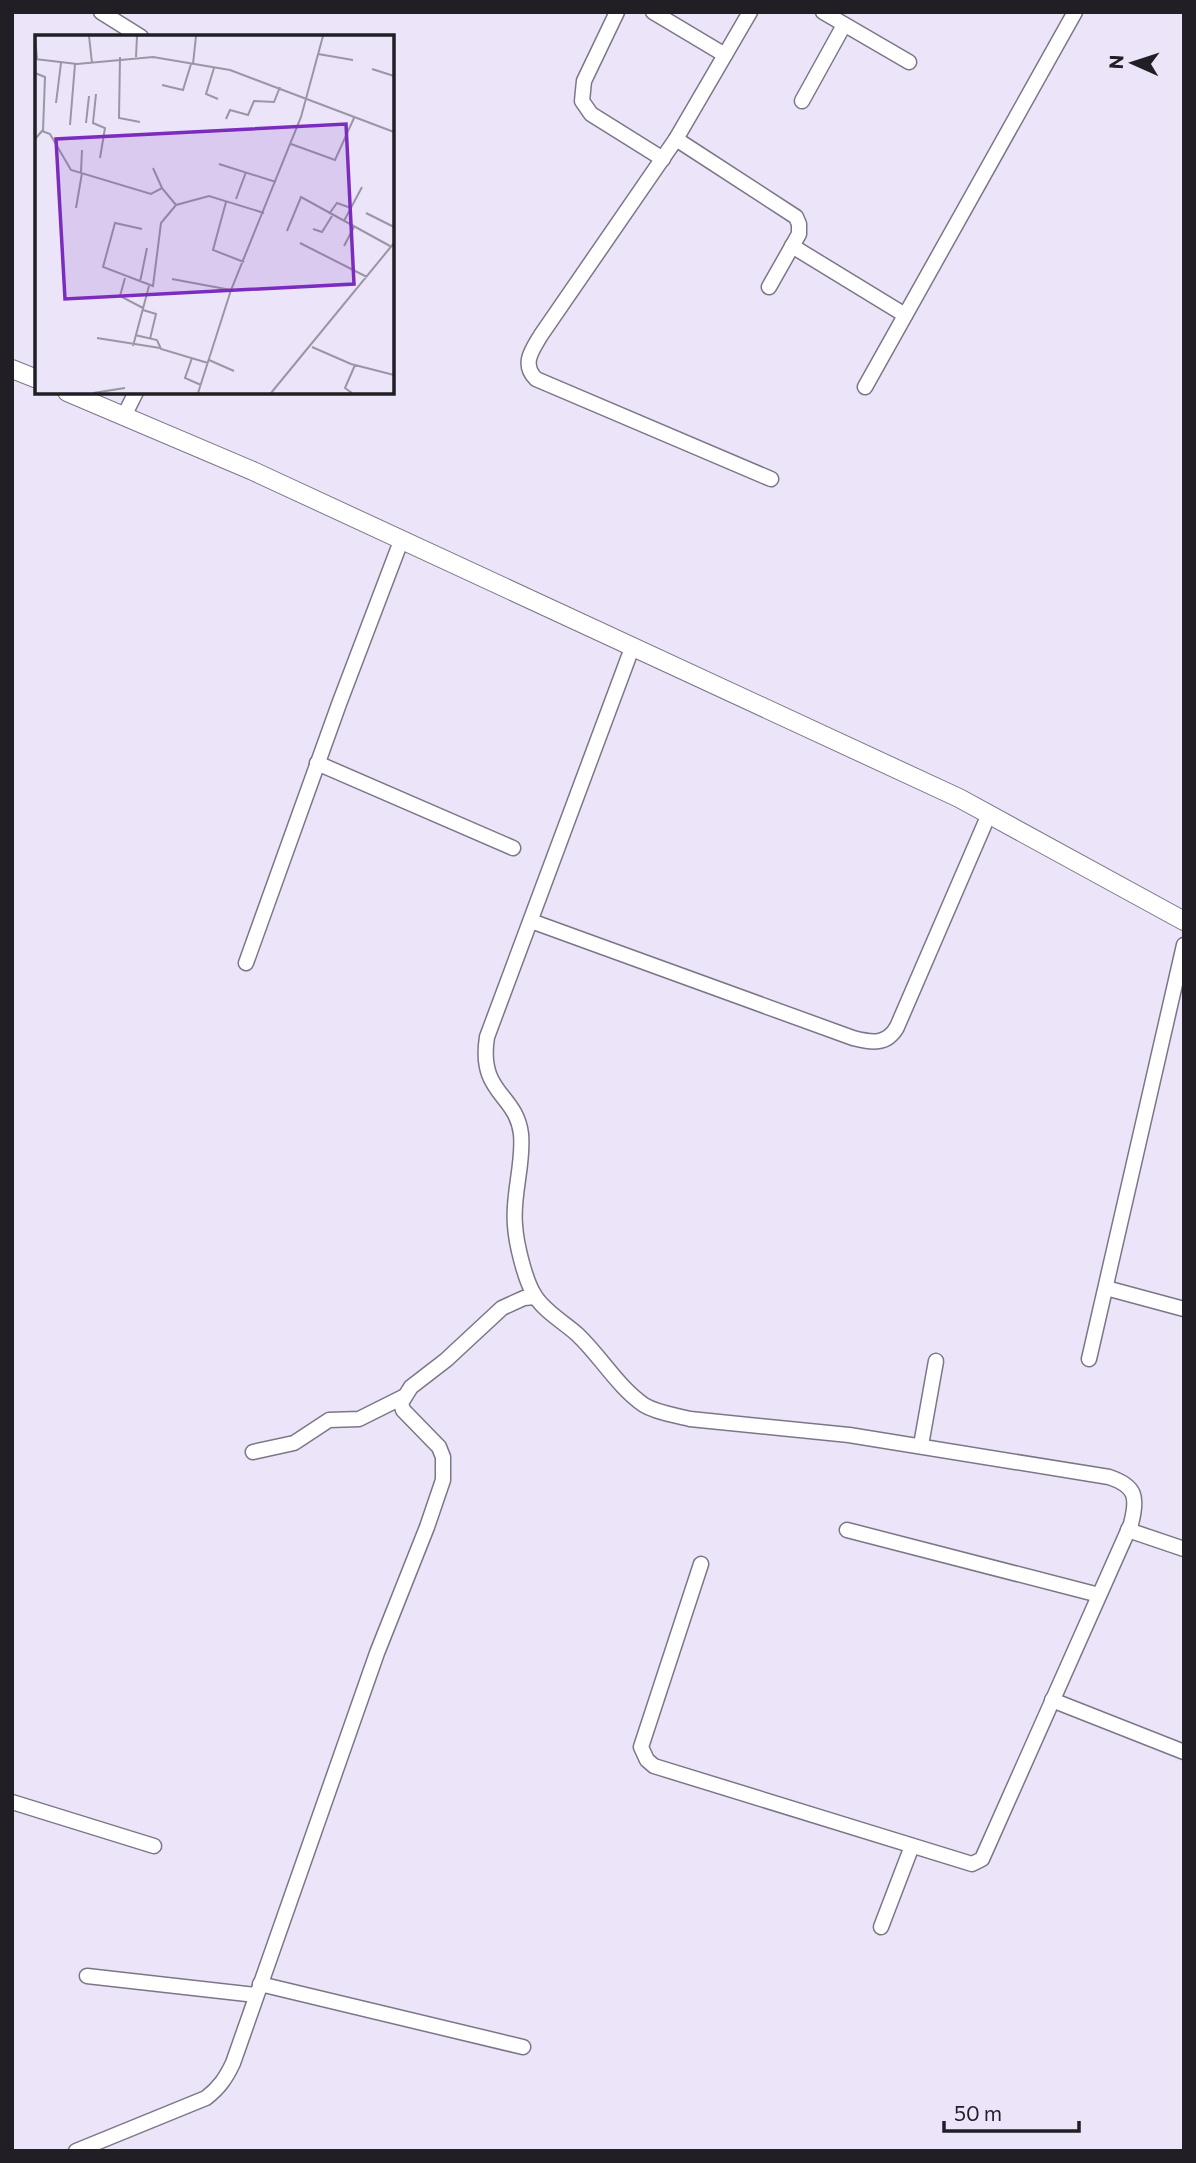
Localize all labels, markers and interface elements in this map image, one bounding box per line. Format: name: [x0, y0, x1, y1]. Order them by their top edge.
north arrow: [1098, 28, 1168, 98]
inset map: [35, 35, 394, 394]
text: N: [1104, 54, 1127, 70]
scale bar: [944, 2090, 1079, 2134]
text: 50 m: [954, 2100, 1002, 2125]

